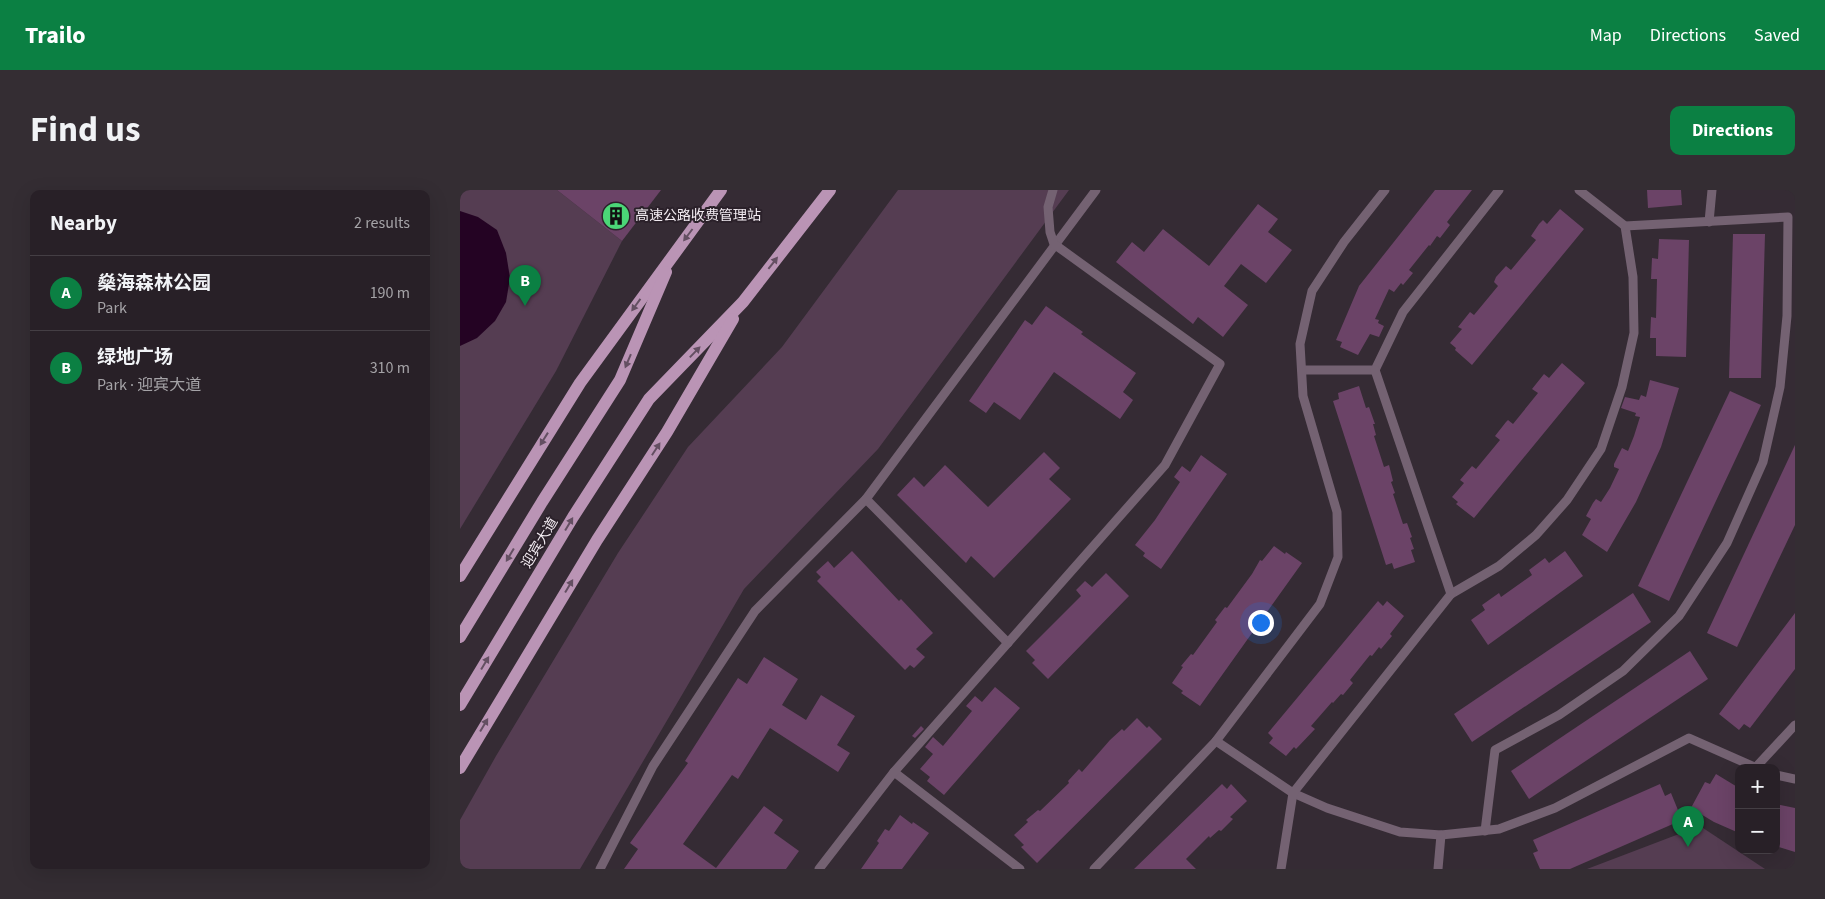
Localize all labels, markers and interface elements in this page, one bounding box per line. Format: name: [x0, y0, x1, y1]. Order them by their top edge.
text: Trailo: [25, 18, 86, 53]
text: Map: [1590, 23, 1622, 48]
text: Directions: [1650, 23, 1726, 48]
text: Saved: [1754, 23, 1800, 48]
text: Find us: [30, 105, 140, 155]
button: Directions: [1670, 106, 1795, 155]
building icon: 高速公路收费管理站: [601, 201, 631, 231]
place label: 高速公路收费管理站: [635, 206, 761, 226]
text: Nearby: [50, 208, 117, 238]
text: 2 results: [354, 212, 410, 234]
one-way arrow: [683, 228, 693, 242]
one-way arrow: [767, 257, 778, 270]
pin: B: [509, 265, 541, 306]
text: 燊海森林公园: [97, 270, 211, 297]
text: A: [61, 282, 71, 304]
text: 190 m: [370, 282, 410, 304]
text: Park: [97, 297, 127, 319]
one-way arrow: [631, 298, 641, 312]
text: 绿地广场: [97, 344, 173, 371]
one-way arrow: [689, 346, 701, 358]
one-way arrow: [624, 354, 632, 368]
text: B: [61, 357, 71, 379]
text: 310 m: [370, 357, 410, 379]
text: Park · 迎宾大道: [97, 374, 201, 396]
one-way arrow: [539, 433, 549, 446]
one-way arrow: [651, 443, 661, 456]
street label: 迎宾大道: [517, 514, 563, 572]
one-way arrow: [564, 518, 574, 531]
one-way arrow: [506, 548, 515, 561]
one-way arrow: [564, 580, 573, 593]
your location: [1248, 610, 1274, 636]
one-way arrow: [480, 657, 490, 670]
one-way arrow: [480, 719, 489, 732]
map controls: [1735, 764, 1780, 854]
button: +: [1735, 764, 1780, 809]
pin: A: [1672, 806, 1704, 847]
button: −: [1735, 809, 1780, 854]

